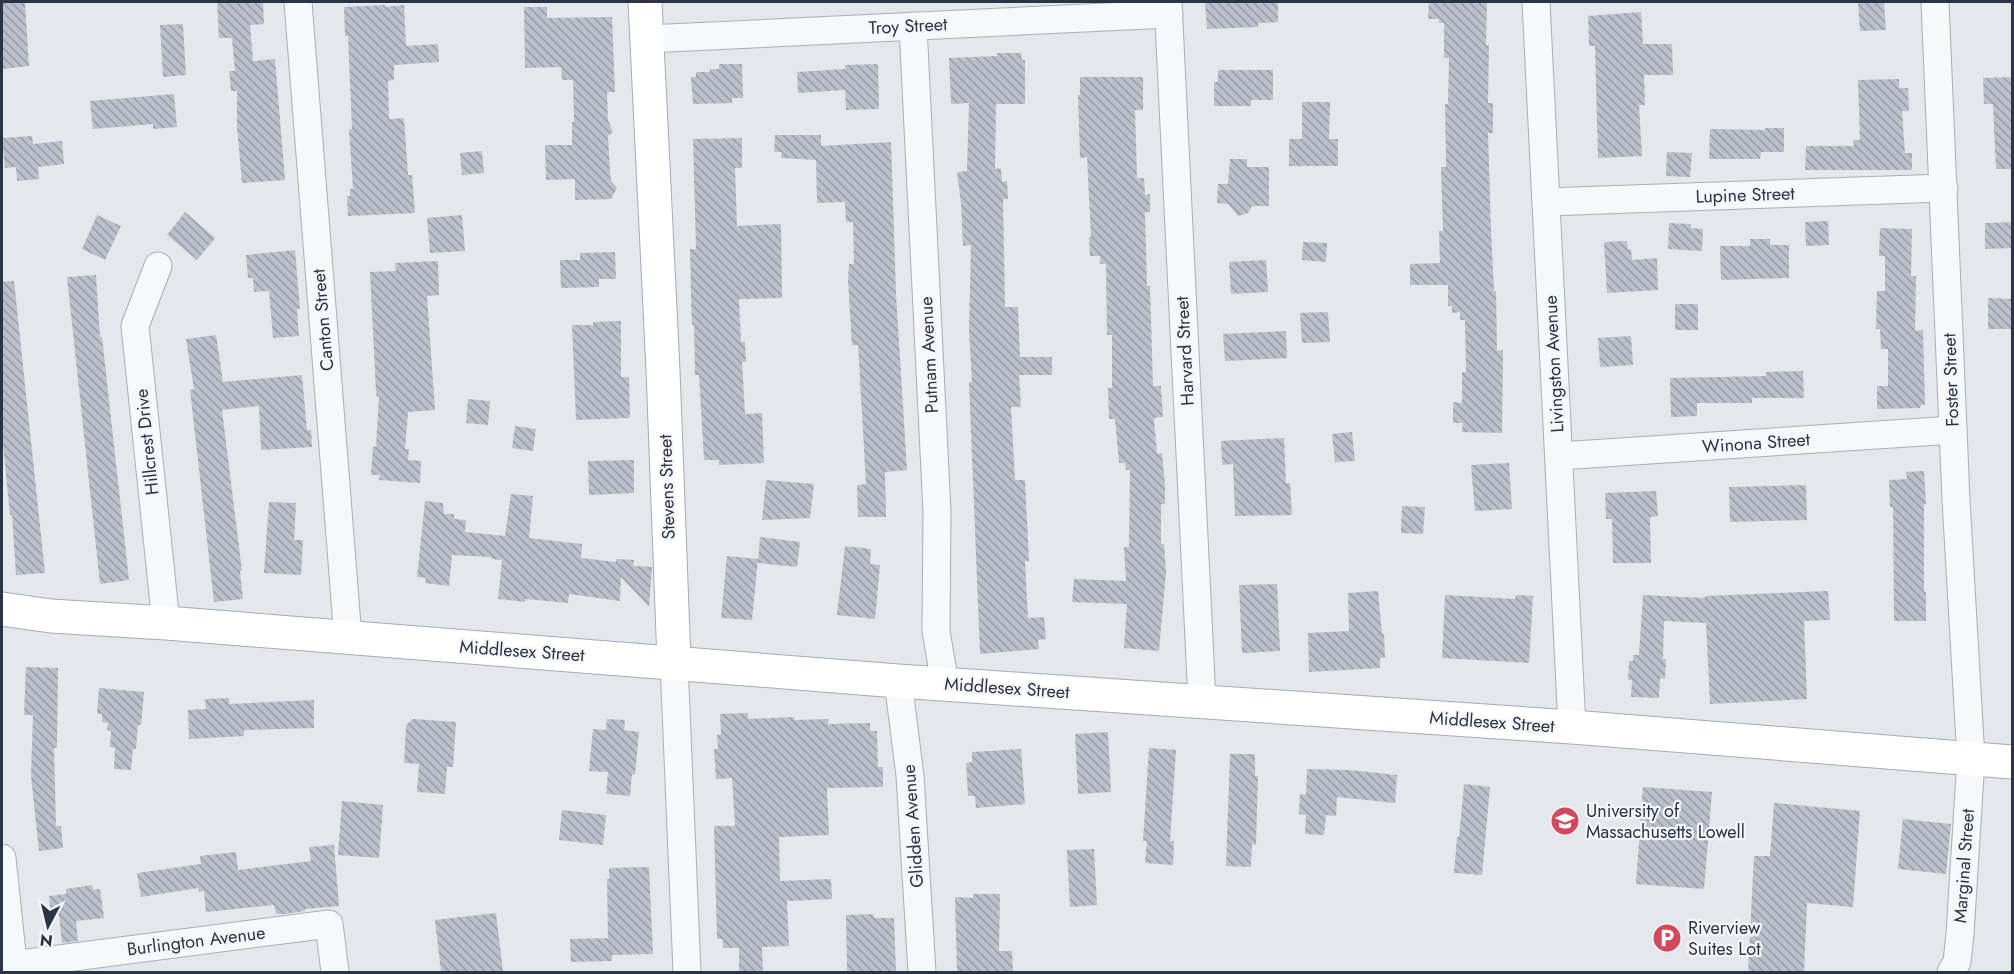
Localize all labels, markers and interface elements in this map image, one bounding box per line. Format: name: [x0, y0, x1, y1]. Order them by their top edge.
street label: Troy Street: [868, 11, 949, 41]
street label: Lupine Street: [1695, 180, 1796, 210]
street label: Canton Street: [306, 267, 340, 372]
street label: Harvard Street: [1169, 295, 1201, 406]
street label: Livingston Avenue: [1537, 295, 1571, 433]
street label: Putnam Avenue: [913, 296, 945, 414]
street label: Foster Street: [1936, 332, 1966, 427]
street label: Hillcrest Drive: [128, 388, 166, 496]
street label: Winona Street: [1701, 426, 1812, 460]
street label: Stevens Street: [652, 433, 682, 540]
street label: Middlesex Street: [459, 634, 586, 668]
street label: Middlesex Street: [944, 671, 1071, 705]
street label: Middlesex Street: [1429, 705, 1556, 739]
street label: Glidden Avenue: [896, 764, 930, 888]
place label: University of Massachusetts Lowell: [1586, 798, 1745, 845]
school or university icon: University of Massachusetts Lowell: [1549, 805, 1581, 837]
street label: Marginal Street: [1947, 807, 1981, 924]
north arrow: [18, 896, 78, 956]
place label: Riverview Suites Lot: [1688, 915, 1761, 962]
street label: Burlington Avenue: [125, 920, 267, 962]
parking icon: Riverview Suites Lot: [1651, 922, 1683, 954]
text: N: [39, 928, 54, 953]

